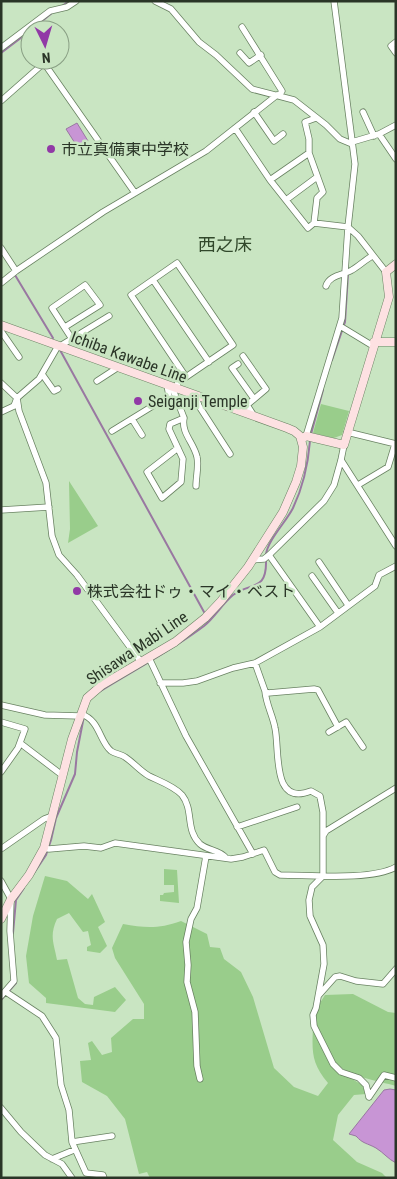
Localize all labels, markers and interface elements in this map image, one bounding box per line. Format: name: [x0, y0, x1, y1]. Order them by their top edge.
north arrow: [20, 20, 70, 70]
text: N: [41, 50, 51, 66]
place label: 市立真備東中学校: [61, 140, 189, 159]
marker: 市立真備東中学校: [45, 143, 57, 155]
district label: 西之床: [198, 234, 252, 255]
street label: Ichiba Kawabe Line: [68, 327, 190, 387]
place label: Seiganji Temple: [148, 392, 248, 411]
marker: Seiganji Temple: [132, 395, 144, 407]
place label: 株式会社ドゥ・マイ・ベスト: [87, 582, 295, 601]
marker: 株式会社ドゥ・マイ・ベスト: [71, 585, 83, 597]
street label: Shisawa Mabi Line: [83, 607, 191, 689]

